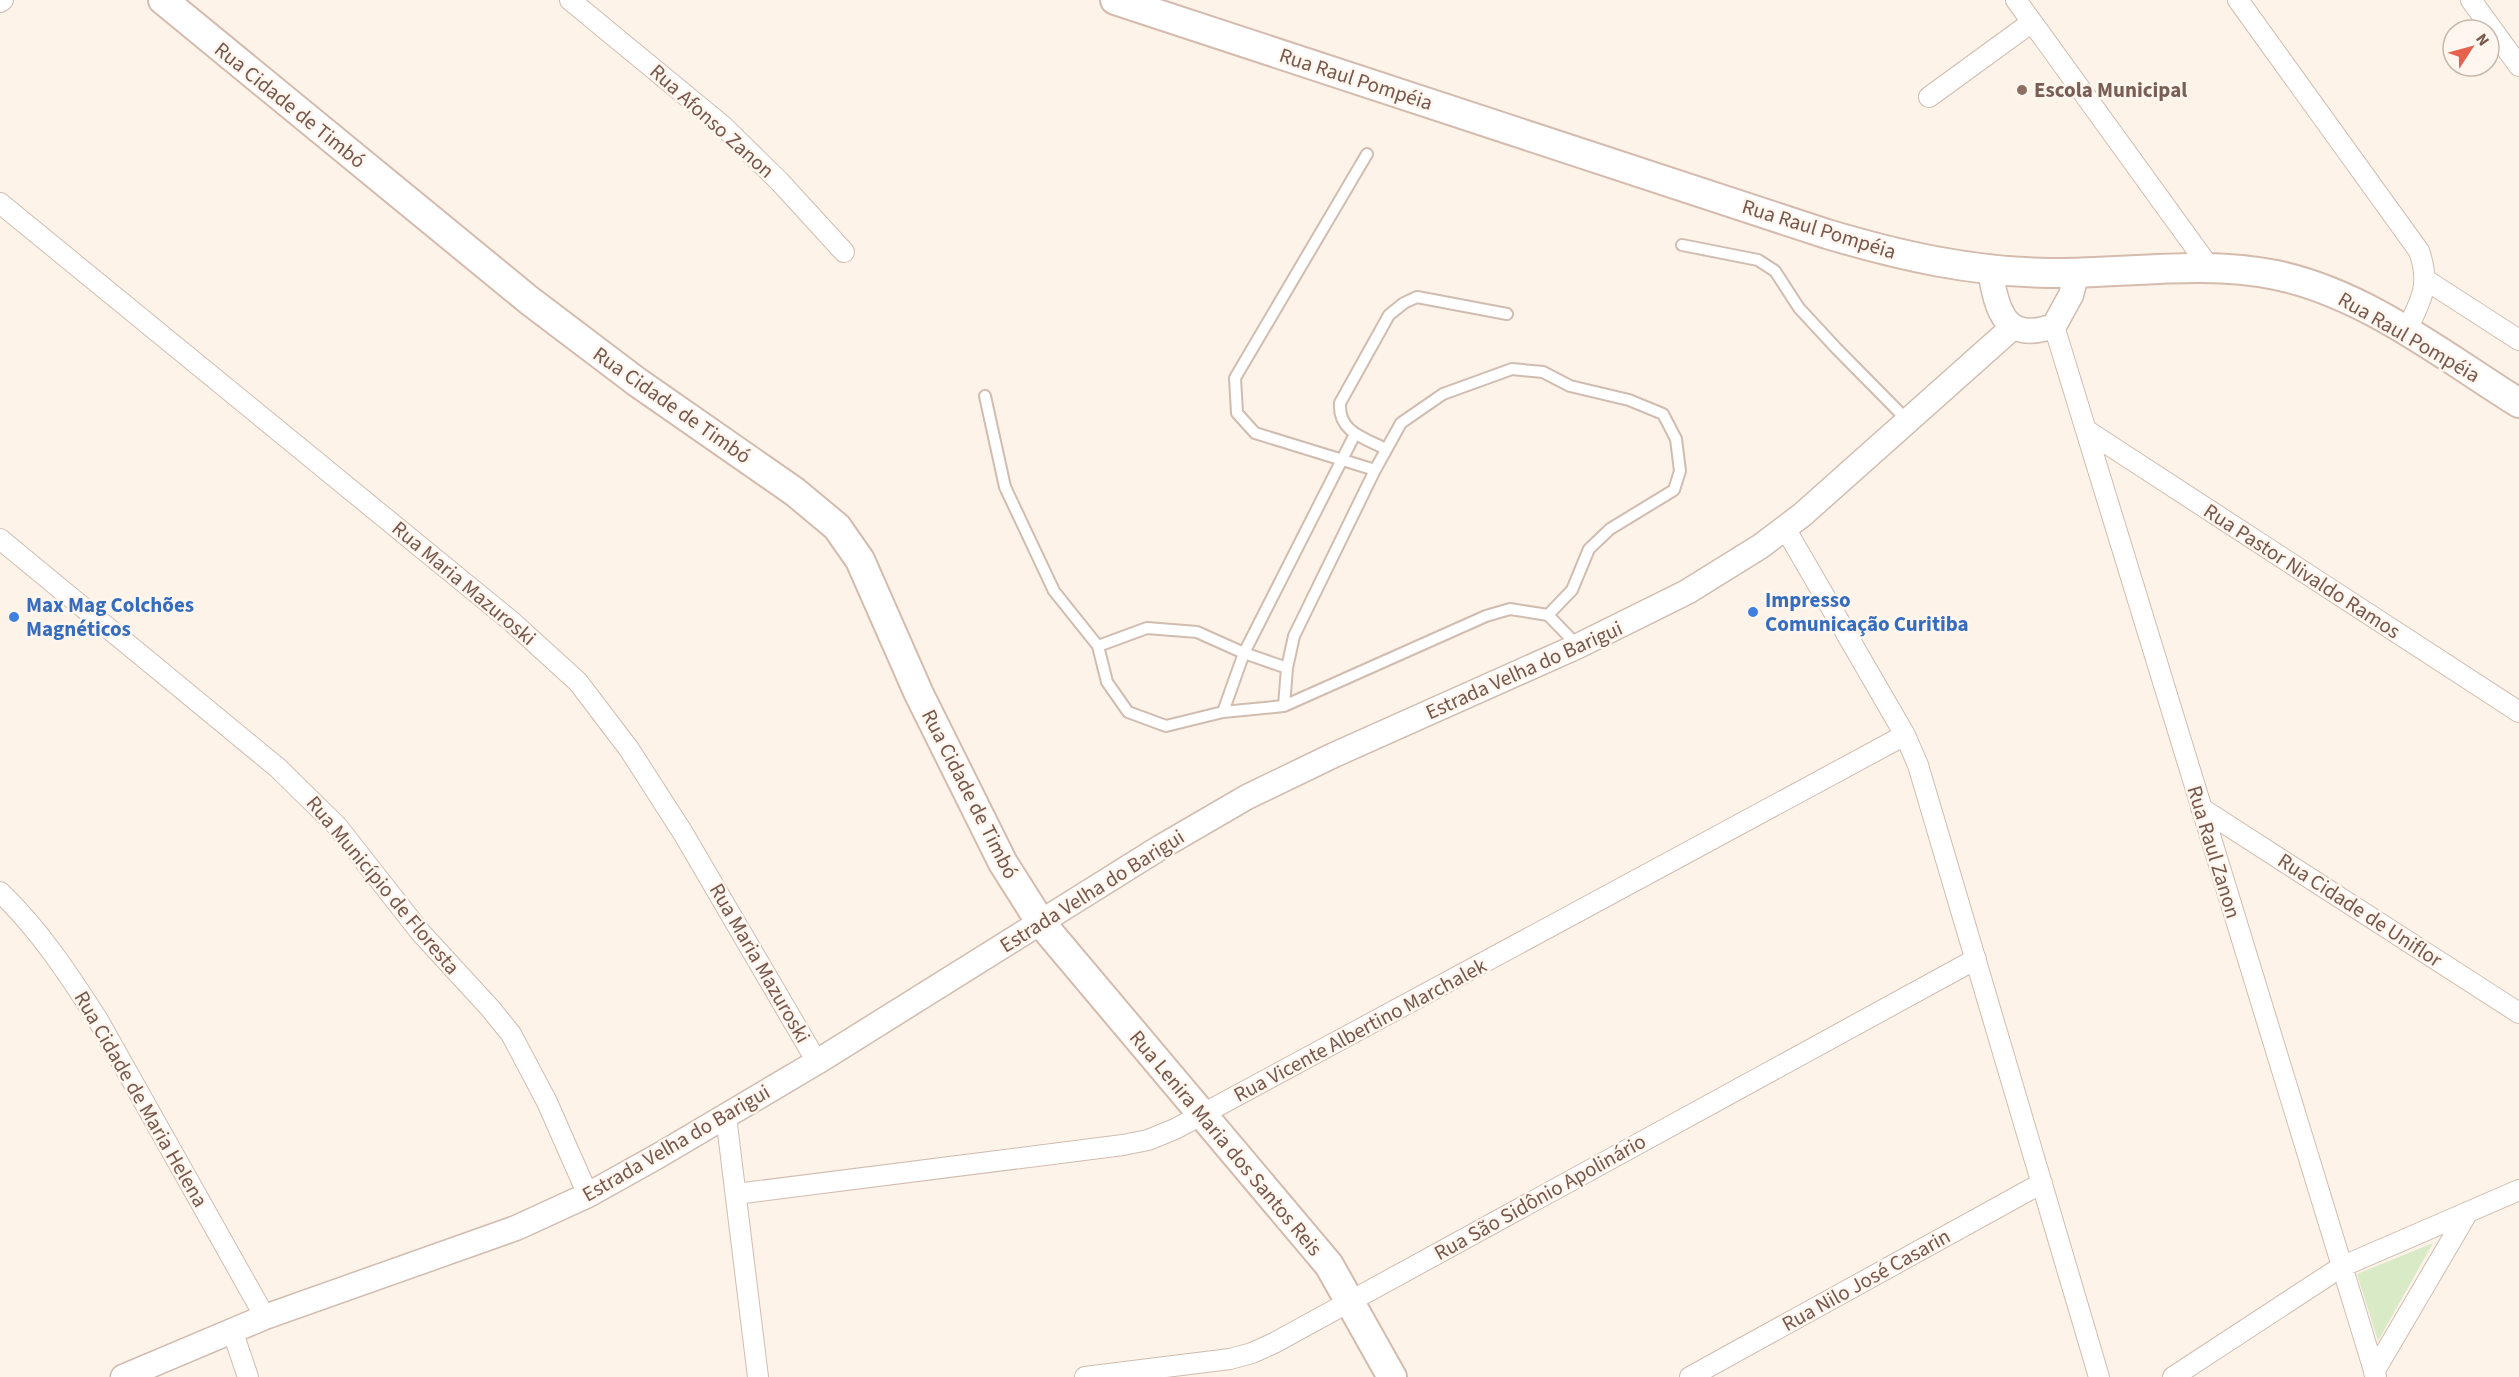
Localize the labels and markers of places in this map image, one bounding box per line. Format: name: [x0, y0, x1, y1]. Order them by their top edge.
place label: Escola Municipal: [2034, 75, 2187, 105]
marker: Escola Municipal: [2015, 83, 2029, 97]
place label: Impresso Comunicação Curitiba: [1765, 585, 1969, 639]
place label: Max Mag Colchões Magnéticos: [26, 590, 194, 644]
marker: Impresso Comunicação Curitiba: [1746, 605, 1760, 619]
marker: Max Mag Colchões Magnéticos: [7, 610, 21, 624]

